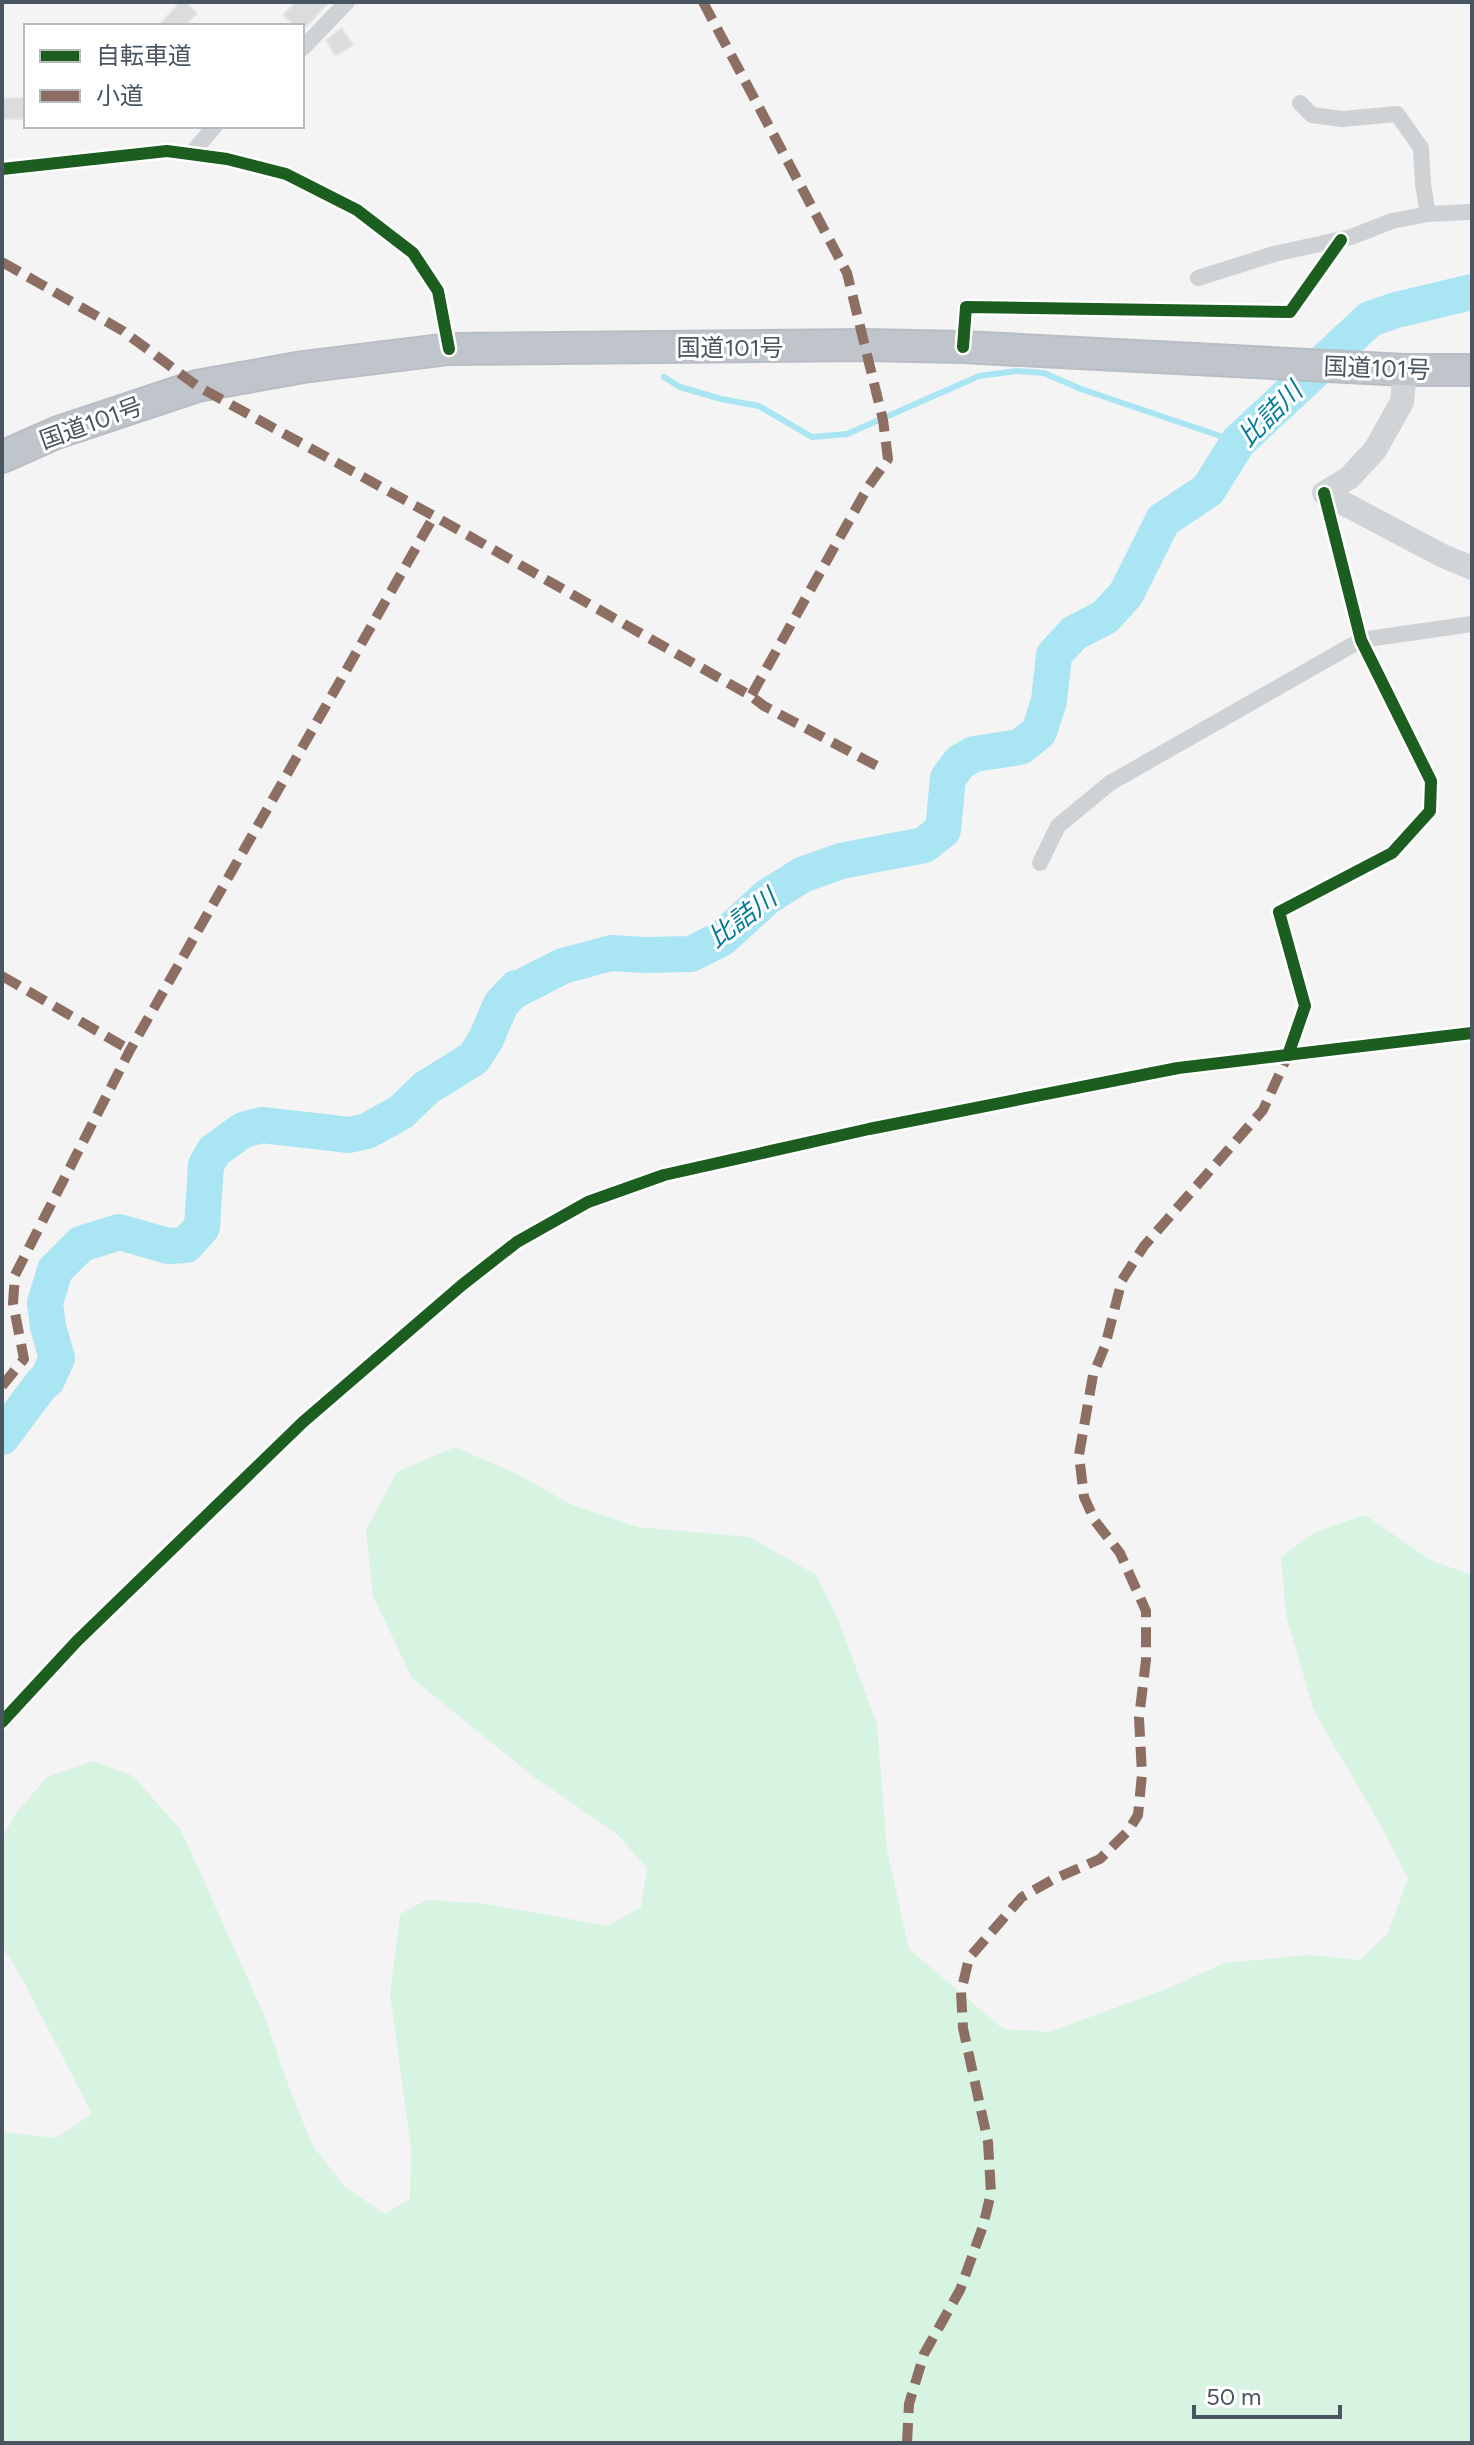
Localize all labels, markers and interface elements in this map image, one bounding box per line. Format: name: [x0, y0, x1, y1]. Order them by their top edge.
legend: [24, 24, 304, 128]
text: 自転車道: [96, 41, 192, 70]
text: 小道: [96, 81, 144, 110]
street label: 国道101号: [676, 333, 784, 362]
street label: 国道101号: [1323, 352, 1431, 384]
water label: 比詰川: [1231, 373, 1311, 453]
street label: 国道101号: [36, 391, 146, 455]
water label: 比詰川: [701, 880, 785, 954]
scale bar: [1194, 2369, 1340, 2419]
text: 50 m: [1206, 2382, 1262, 2411]

